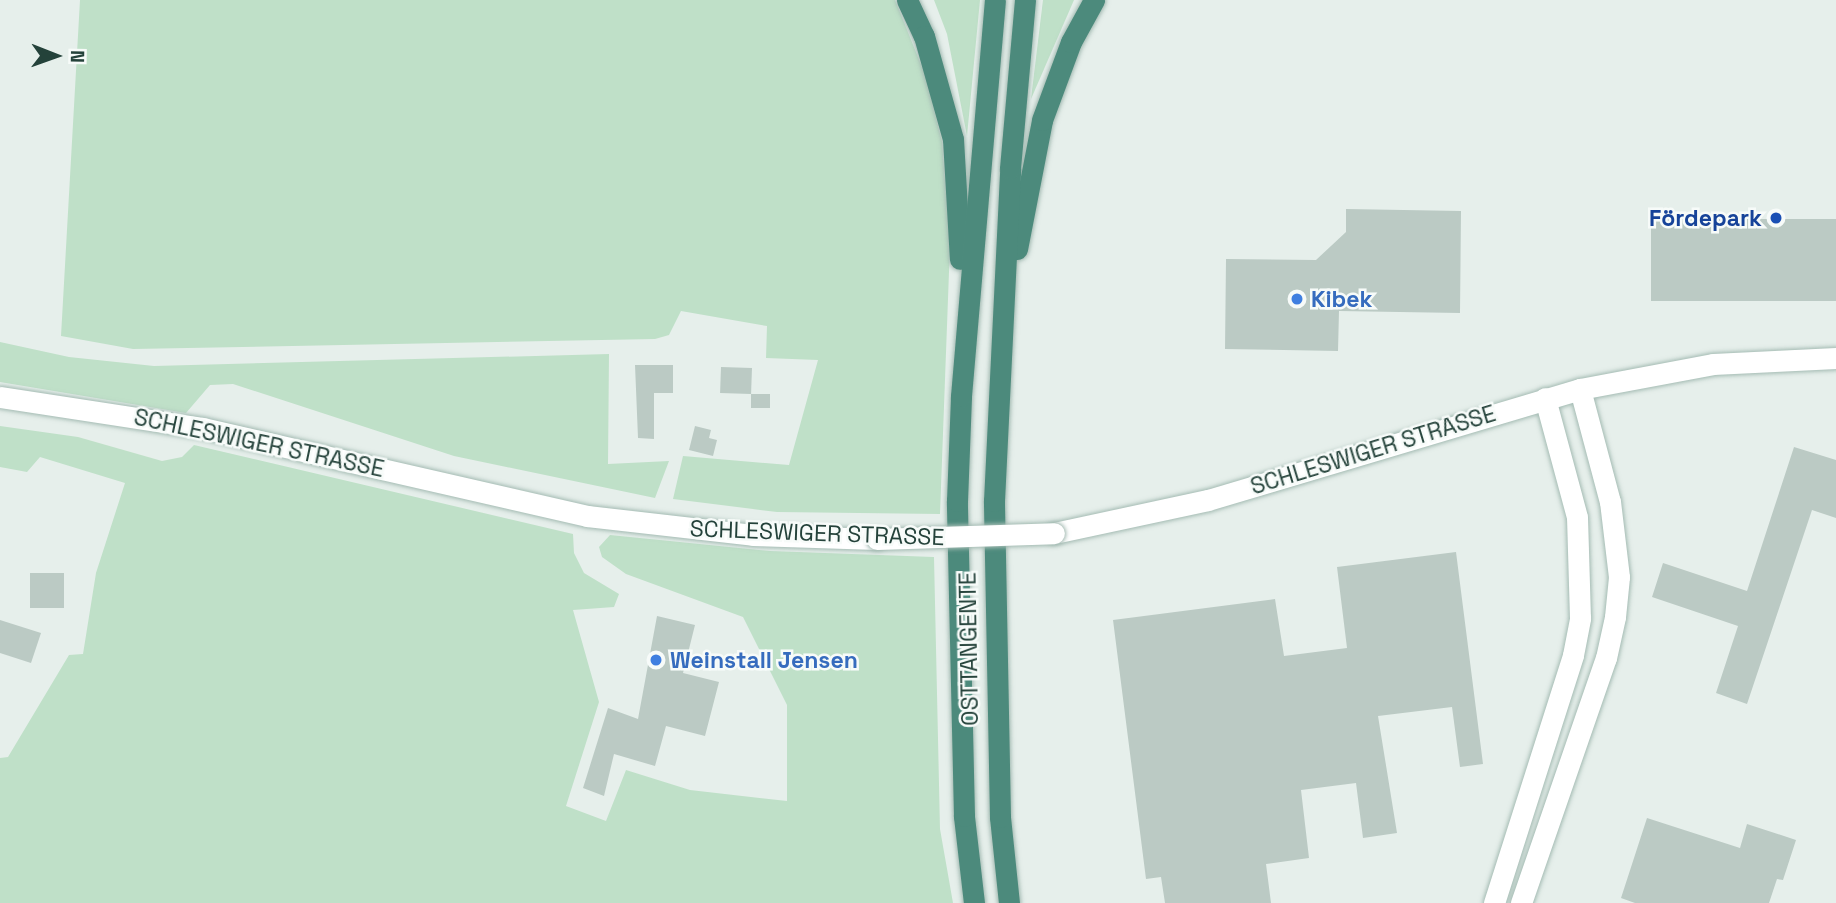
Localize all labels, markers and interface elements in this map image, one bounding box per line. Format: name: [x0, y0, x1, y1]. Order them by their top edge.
north arrow: [21, 21, 91, 91]
text: N: [65, 50, 90, 63]
place label: Fördepark: [1649, 204, 1762, 232]
marker: Fördepark: [1768, 210, 1784, 226]
place label: Kibek: [1311, 285, 1372, 313]
marker: Kibek: [1289, 291, 1305, 307]
street label: SCHLESWIGER STRASSE: [1247, 400, 1499, 500]
street label: SCHLESWIGER STRASSE: [131, 403, 387, 483]
street label: SCHLESWIGER STRASSE: [689, 515, 945, 551]
street label: OSTTANGENTE: [954, 572, 984, 726]
place label: Weinstall Jensen: [670, 646, 858, 674]
marker: Weinstall Jensen: [648, 652, 664, 668]

